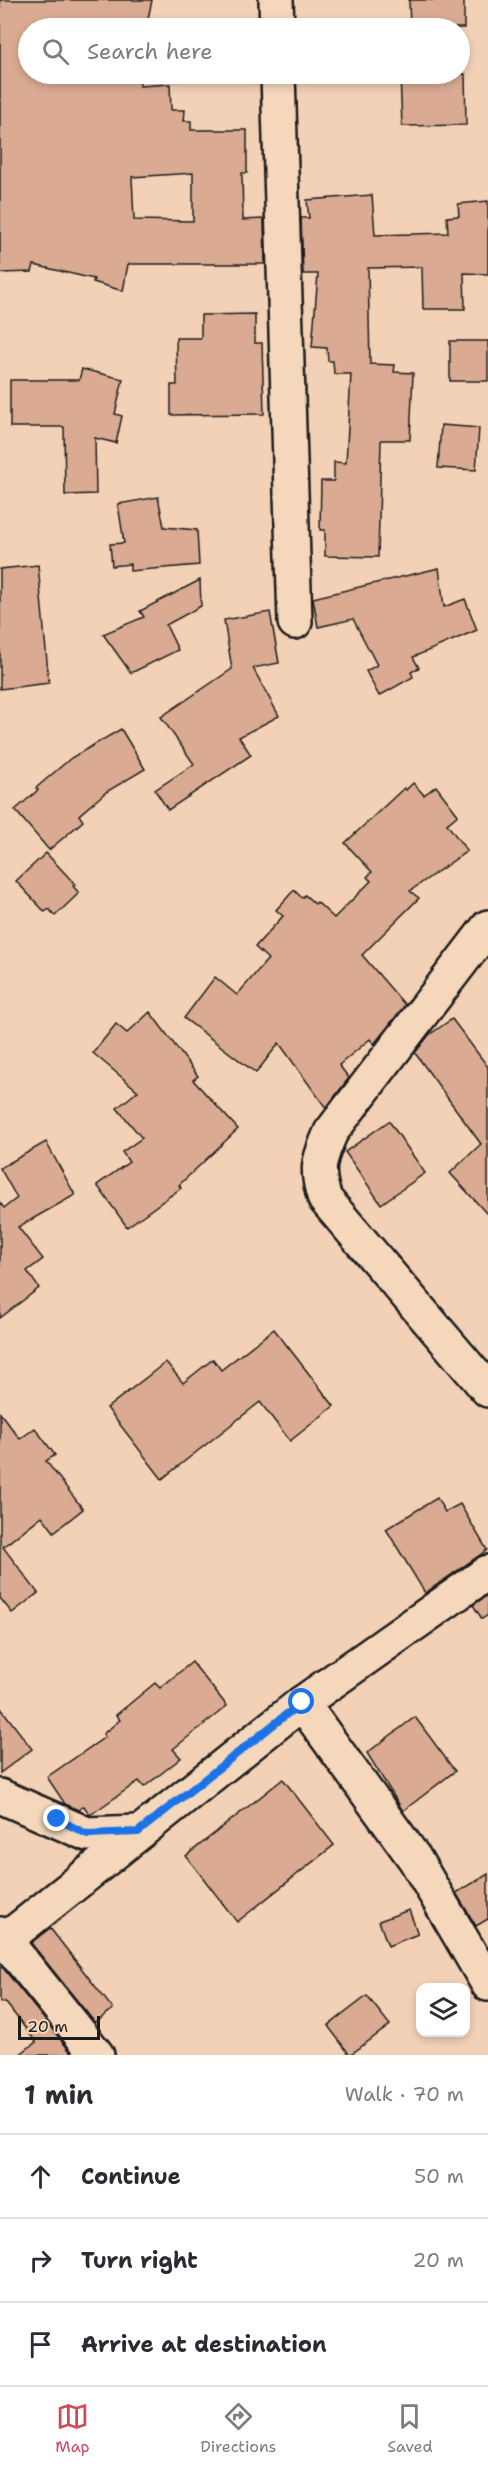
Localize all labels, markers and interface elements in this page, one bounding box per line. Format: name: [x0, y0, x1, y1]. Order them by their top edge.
search box: [18, 18, 470, 84]
icon: search: [39, 35, 72, 68]
text: Search here: [87, 37, 213, 66]
route start: [288, 1688, 314, 1714]
route end: [43, 1805, 69, 1831]
map controls: [416, 1983, 470, 2037]
button: layers: [416, 1983, 470, 2037]
scale bar: [18, 2013, 100, 2040]
text: 20 m: [27, 2016, 68, 2037]
text: 1 min: [24, 2077, 93, 2112]
text: Walk · 70 m: [345, 2081, 464, 2107]
icon: ahead: [24, 2160, 57, 2193]
text: Continue: [81, 2162, 181, 2191]
text: 50 m: [414, 2163, 464, 2189]
icon: right: [24, 2244, 57, 2277]
text: Turn right: [81, 2246, 198, 2275]
text: 20 m: [413, 2247, 464, 2273]
icon: arrive: [24, 2328, 57, 2361]
text: Arrive at destination: [81, 2330, 327, 2359]
tab: Map: [55, 2400, 90, 2457]
tab: Directions: [200, 2400, 277, 2457]
tab: Saved: [387, 2400, 433, 2457]

